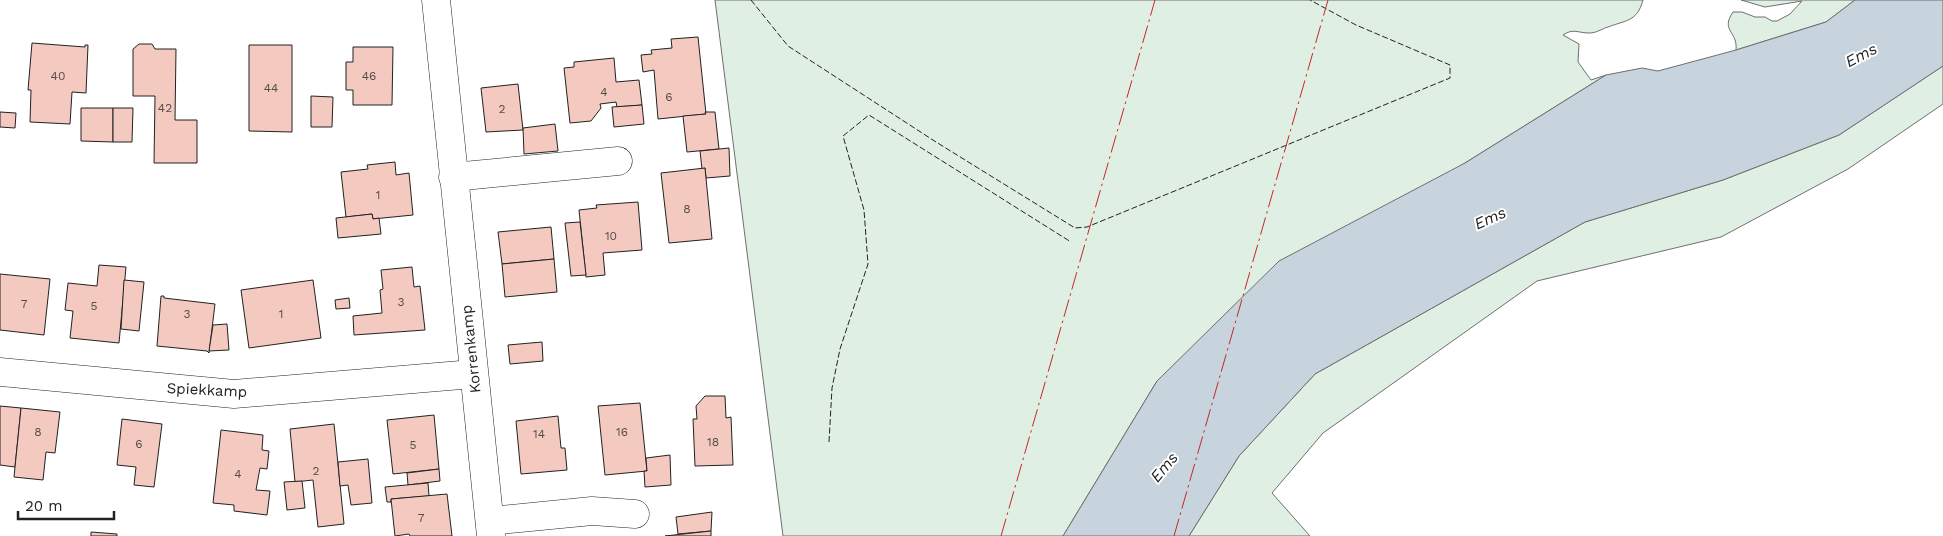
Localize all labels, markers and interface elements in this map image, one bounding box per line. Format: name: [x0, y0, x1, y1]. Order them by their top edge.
water label: Ems: [1842, 39, 1880, 71]
house number: 40: [51, 69, 65, 83]
house number: 46: [362, 69, 376, 83]
house number: 44: [264, 81, 278, 95]
house number: 4: [600, 85, 608, 99]
house number: 6: [665, 90, 673, 104]
house number: 42: [158, 101, 172, 115]
house number: 2: [499, 102, 506, 116]
house number: 1: [376, 188, 380, 202]
house number: 8: [683, 202, 691, 216]
water label: Ems: [1471, 203, 1509, 233]
house number: 10: [605, 229, 617, 243]
house number: 3: [398, 295, 405, 309]
house number: 7: [21, 297, 28, 311]
house number: 5: [91, 299, 98, 313]
street label: Korrenkamp: [457, 304, 485, 394]
house number: 3: [184, 307, 191, 321]
house number: 1: [279, 307, 283, 321]
street label: Spiekkamp: [166, 379, 248, 401]
house number: 8: [34, 425, 42, 439]
house number: 16: [616, 425, 628, 439]
house number: 14: [533, 427, 545, 441]
house number: 18: [707, 435, 719, 449]
house number: 6: [135, 437, 143, 451]
house number: 5: [410, 438, 417, 452]
water label: Ems: [1146, 448, 1182, 486]
house number: 2: [313, 464, 320, 478]
house number: 4: [234, 467, 242, 481]
scale bar: [18, 488, 114, 520]
text: 20 m: [25, 497, 63, 515]
house number: 7: [418, 511, 425, 525]

